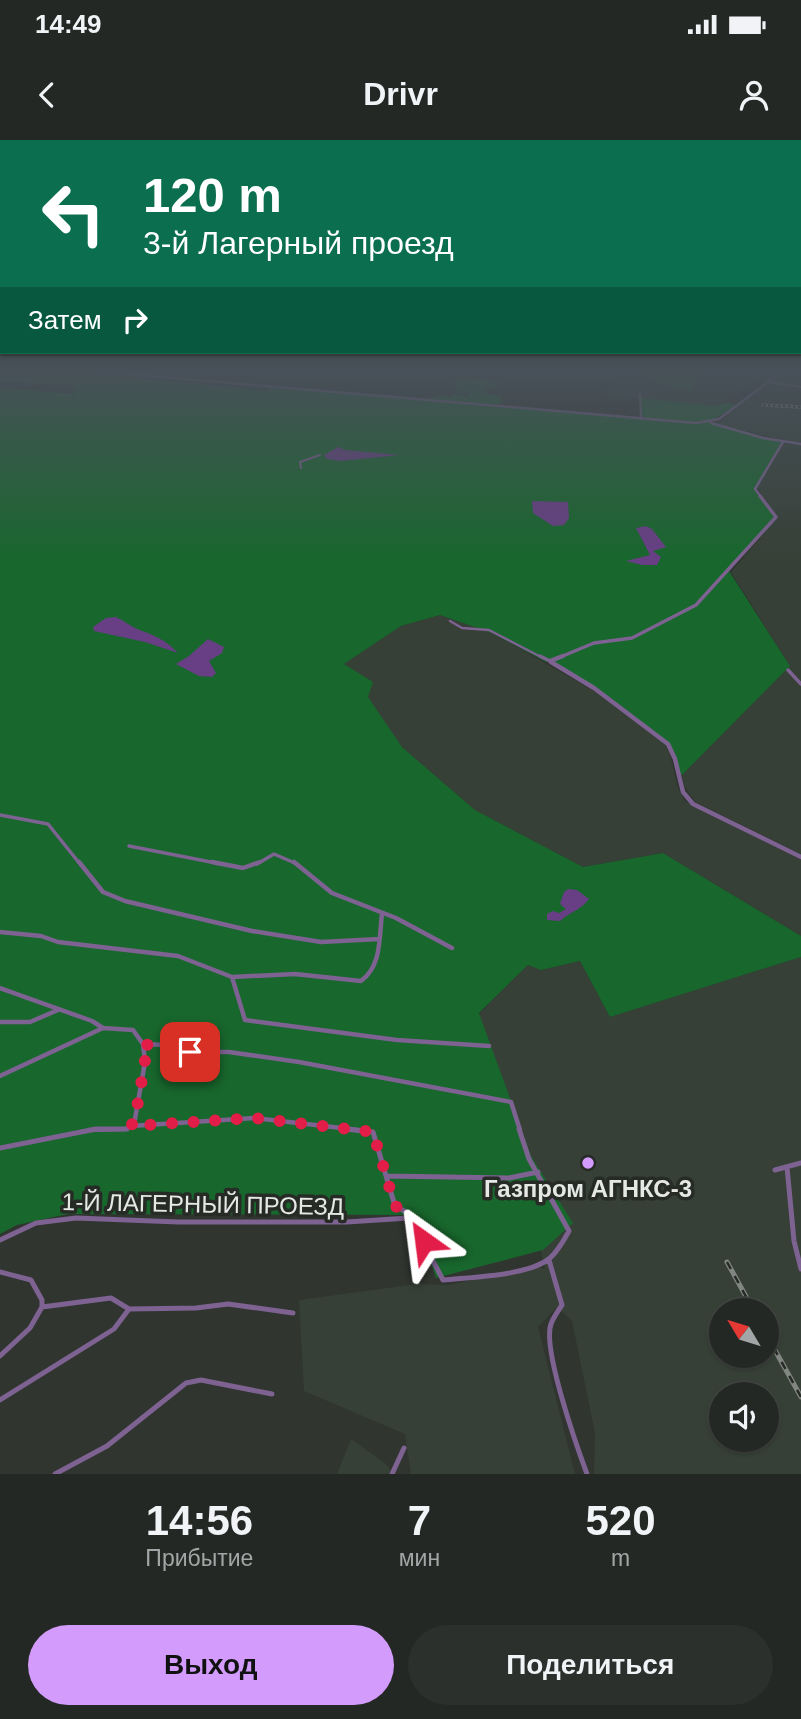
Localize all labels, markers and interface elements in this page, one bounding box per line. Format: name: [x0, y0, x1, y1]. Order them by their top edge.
text: 14:49: [35, 9, 102, 39]
icon: back: [28, 76, 66, 114]
text: Drivr: [363, 76, 438, 112]
icon: person: [735, 76, 773, 114]
icon: left: [28, 168, 119, 259]
text: 120 m: [143, 168, 282, 222]
text: 3-й Лагерный проезд: [143, 225, 454, 261]
icon: right: [116, 301, 154, 339]
text: Затем: [28, 305, 102, 335]
pin: [160, 1022, 220, 1082]
icon: arrive: [171, 1033, 209, 1071]
marker: Газпром АГНКС-3: [580, 1155, 596, 1171]
place label: Газпром АГНКС-3: [484, 1175, 692, 1202]
street label: 1-Й ЛАГЕРНЫЙ ПРОЕЗД: [62, 1188, 344, 1220]
position arrow: [387, 1204, 461, 1278]
north arrow: [709, 1298, 779, 1368]
map controls: [709, 1298, 779, 1452]
button: sound: [709, 1382, 779, 1452]
text: 14:56: [146, 1497, 253, 1544]
text: 7: [408, 1497, 431, 1544]
text: 520: [586, 1497, 656, 1544]
text: Прибытие: [145, 1545, 253, 1571]
text: мин: [399, 1545, 440, 1571]
text: m: [611, 1545, 630, 1571]
button: Выход: [28, 1625, 394, 1705]
button: Поделиться: [408, 1625, 773, 1705]

